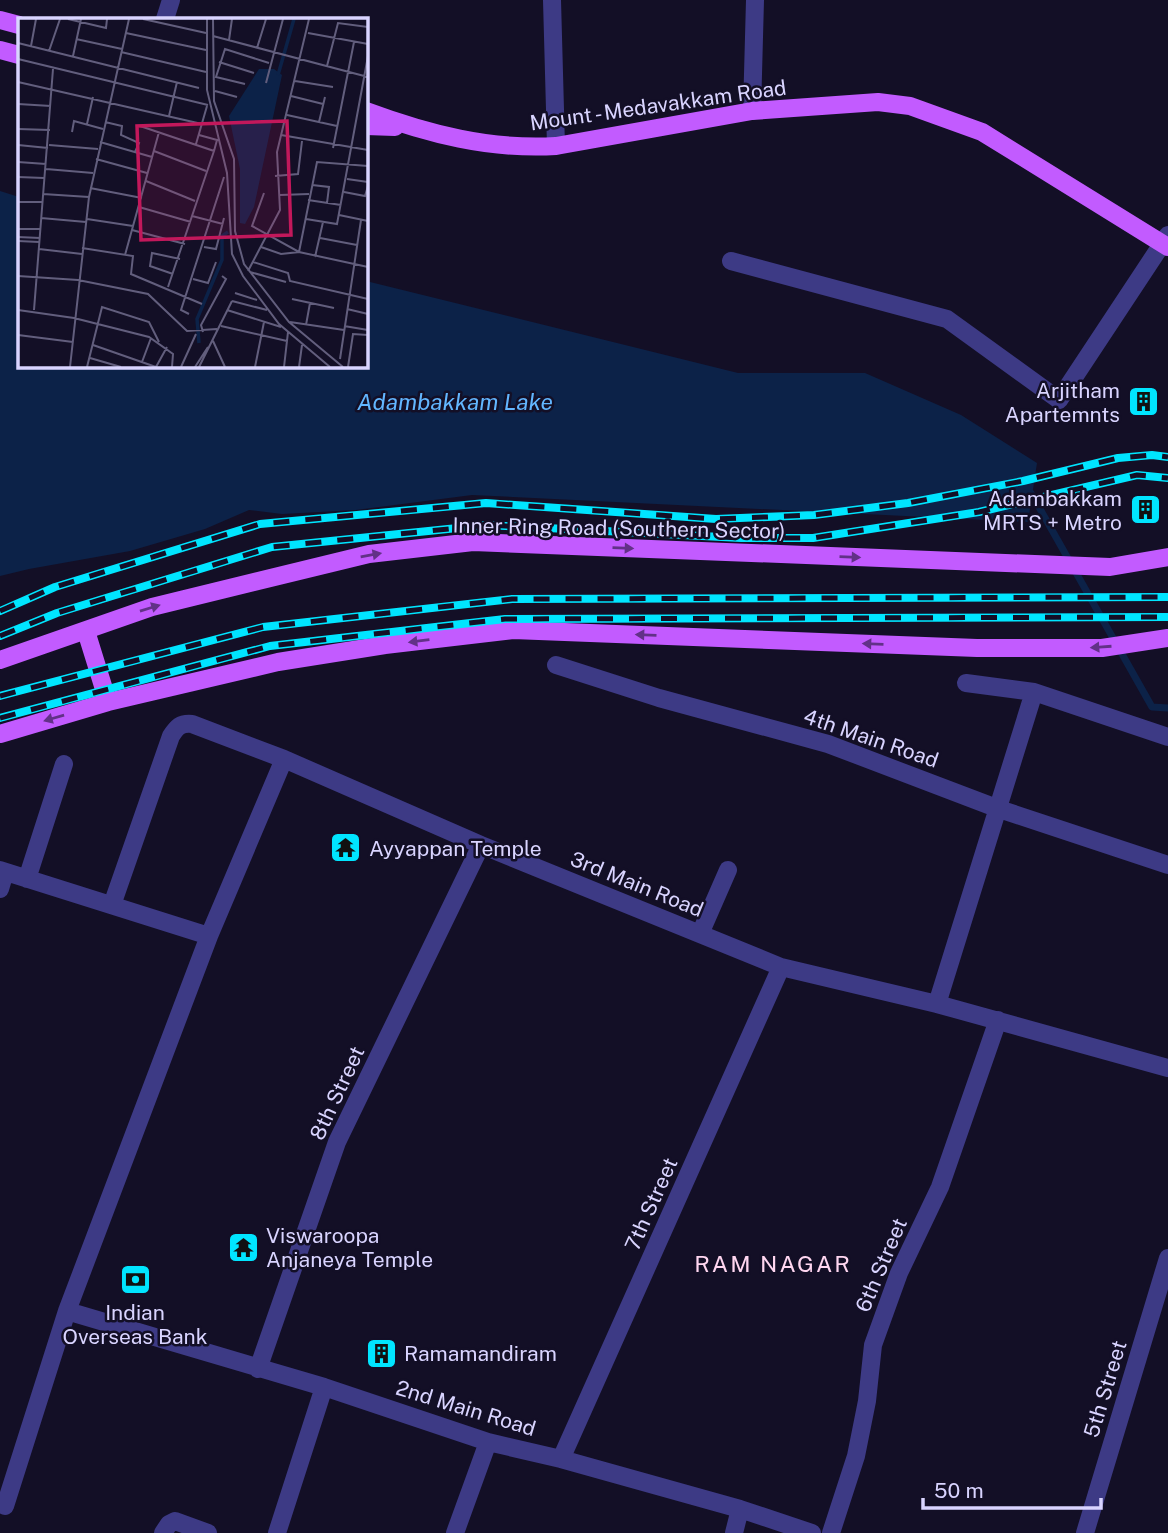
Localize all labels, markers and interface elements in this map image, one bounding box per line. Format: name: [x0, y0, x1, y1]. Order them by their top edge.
inset map: [18, 18, 368, 368]
street label: Mount - Medavakkam Road: [528, 75, 788, 135]
place label: Arjitham Apartemnts: [1005, 378, 1120, 427]
building icon: Arjitham Apartemnts: [1126, 385, 1160, 419]
water label: Adambakkam Lake: [357, 388, 553, 415]
place label: Adambakkam MRTS + Metro: [983, 486, 1122, 535]
building icon: Adambakkam MRTS + Metro: [1128, 493, 1162, 527]
street label: Inner Ring Road (Southern Sector): [452, 513, 786, 543]
one-way arrow: [612, 543, 634, 554]
one-way arrow: [361, 549, 383, 560]
one-way arrow: [839, 552, 861, 563]
one-way arrow: [140, 603, 161, 613]
one-way arrow: [635, 629, 657, 640]
one-way arrow: [408, 635, 430, 646]
one-way arrow: [862, 638, 884, 649]
one-way arrow: [1089, 642, 1111, 653]
street label: 4th Main Road: [800, 703, 942, 773]
one-way arrow: [43, 713, 64, 723]
temple icon: Ayyappan Temple: [329, 831, 363, 865]
place label: Ayyappan Temple: [369, 836, 542, 861]
street label: 3rd Main Road: [567, 846, 707, 922]
street label: 8th Street: [304, 1042, 370, 1144]
street label: 7th Street: [619, 1154, 683, 1254]
street label: 6th Street: [850, 1214, 912, 1316]
place label: Viswaroopa Anjaneya Temple: [266, 1223, 433, 1272]
temple icon: Viswaroopa Anjaneya Temple: [226, 1230, 260, 1264]
district label: RAM NAGAR: [694, 1250, 852, 1277]
bank icon: Indian Overseas Bank: [118, 1263, 152, 1297]
place label: Indian Overseas Bank: [63, 1300, 208, 1349]
building icon: Ramamandiram: [364, 1336, 398, 1370]
street label: 5th Street: [1078, 1337, 1132, 1441]
place label: Ramamandiram: [404, 1341, 557, 1366]
street label: 2nd Main Road: [393, 1375, 539, 1441]
scale bar: [923, 1466, 1102, 1510]
text: 50 m: [934, 1478, 984, 1503]

